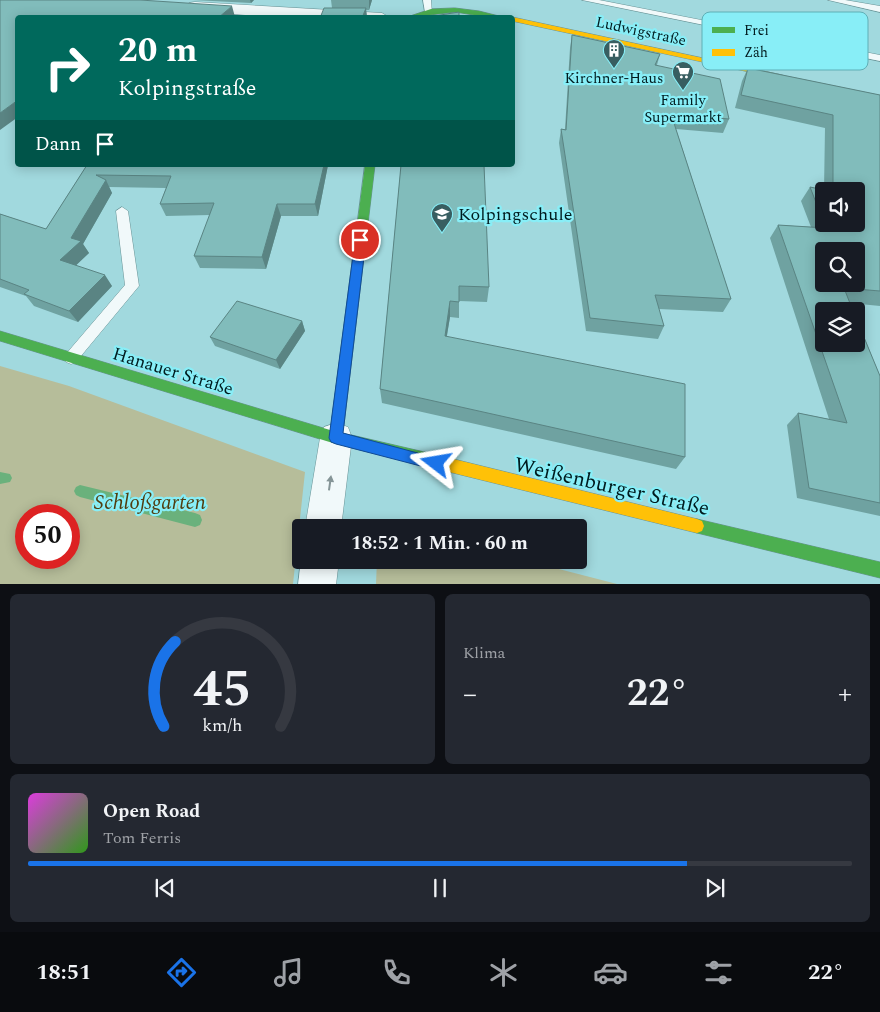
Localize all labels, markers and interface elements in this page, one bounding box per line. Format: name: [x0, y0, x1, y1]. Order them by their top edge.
street label: Ludwigstraße: [594, 11, 688, 52]
legend: [702, 12, 868, 70]
text: Frei: [744, 20, 769, 41]
text: 20 m: [118, 24, 198, 77]
icon: right: [35, 35, 100, 100]
building icon: Kirchner-Haus: [602, 38, 626, 69]
text: Zäh: [744, 42, 768, 63]
supermarket icon: Family Supermarkt: [671, 60, 695, 91]
place label: Kirchner-Haus: [564, 67, 664, 90]
text: Kolpingstraße: [118, 72, 257, 105]
place label: Family Supermarkt: [644, 89, 722, 129]
text: Dann: [35, 130, 81, 159]
icon: arrive: [91, 130, 119, 158]
map controls: [815, 182, 865, 352]
button: sound: [815, 182, 865, 232]
place label: Kolpingschule: [458, 201, 572, 228]
school or university icon: Kolpingschule: [430, 202, 454, 233]
pin: [339, 219, 381, 261]
icon: arrive: [346, 226, 374, 254]
button: search: [815, 242, 865, 292]
button: layers: [815, 302, 865, 352]
street label: Hanauer Straße: [109, 340, 237, 403]
position arrow: [409, 436, 461, 488]
street label: Weißenburger Straße: [511, 449, 713, 525]
one-way arrow: [326, 474, 334, 490]
park label: Schloßgarten: [94, 487, 206, 519]
speed limit sign: 50: [15, 504, 80, 569]
text: 18:52 · 1 Min. · 60 m: [351, 529, 528, 558]
text: Klima: [463, 641, 505, 665]
text: 45: [193, 650, 252, 729]
text: 22°: [627, 665, 688, 723]
text: −: [463, 673, 477, 716]
text: +: [838, 673, 852, 716]
text: km/h: [202, 712, 243, 739]
text: Open Road: [103, 797, 200, 826]
text: Tom Ferris: [103, 826, 181, 850]
icon: previous: [151, 874, 179, 902]
icon: pause: [426, 874, 454, 902]
icon: next: [701, 874, 729, 902]
icon: directions: [164, 955, 199, 990]
icon: music: [271, 955, 306, 990]
icon: phone: [379, 955, 414, 990]
icon: climate: [486, 955, 521, 990]
icon: car: [593, 955, 628, 990]
icon: filters: [701, 955, 736, 990]
text: 18:51: [36, 956, 91, 989]
text: 22°: [808, 956, 844, 989]

